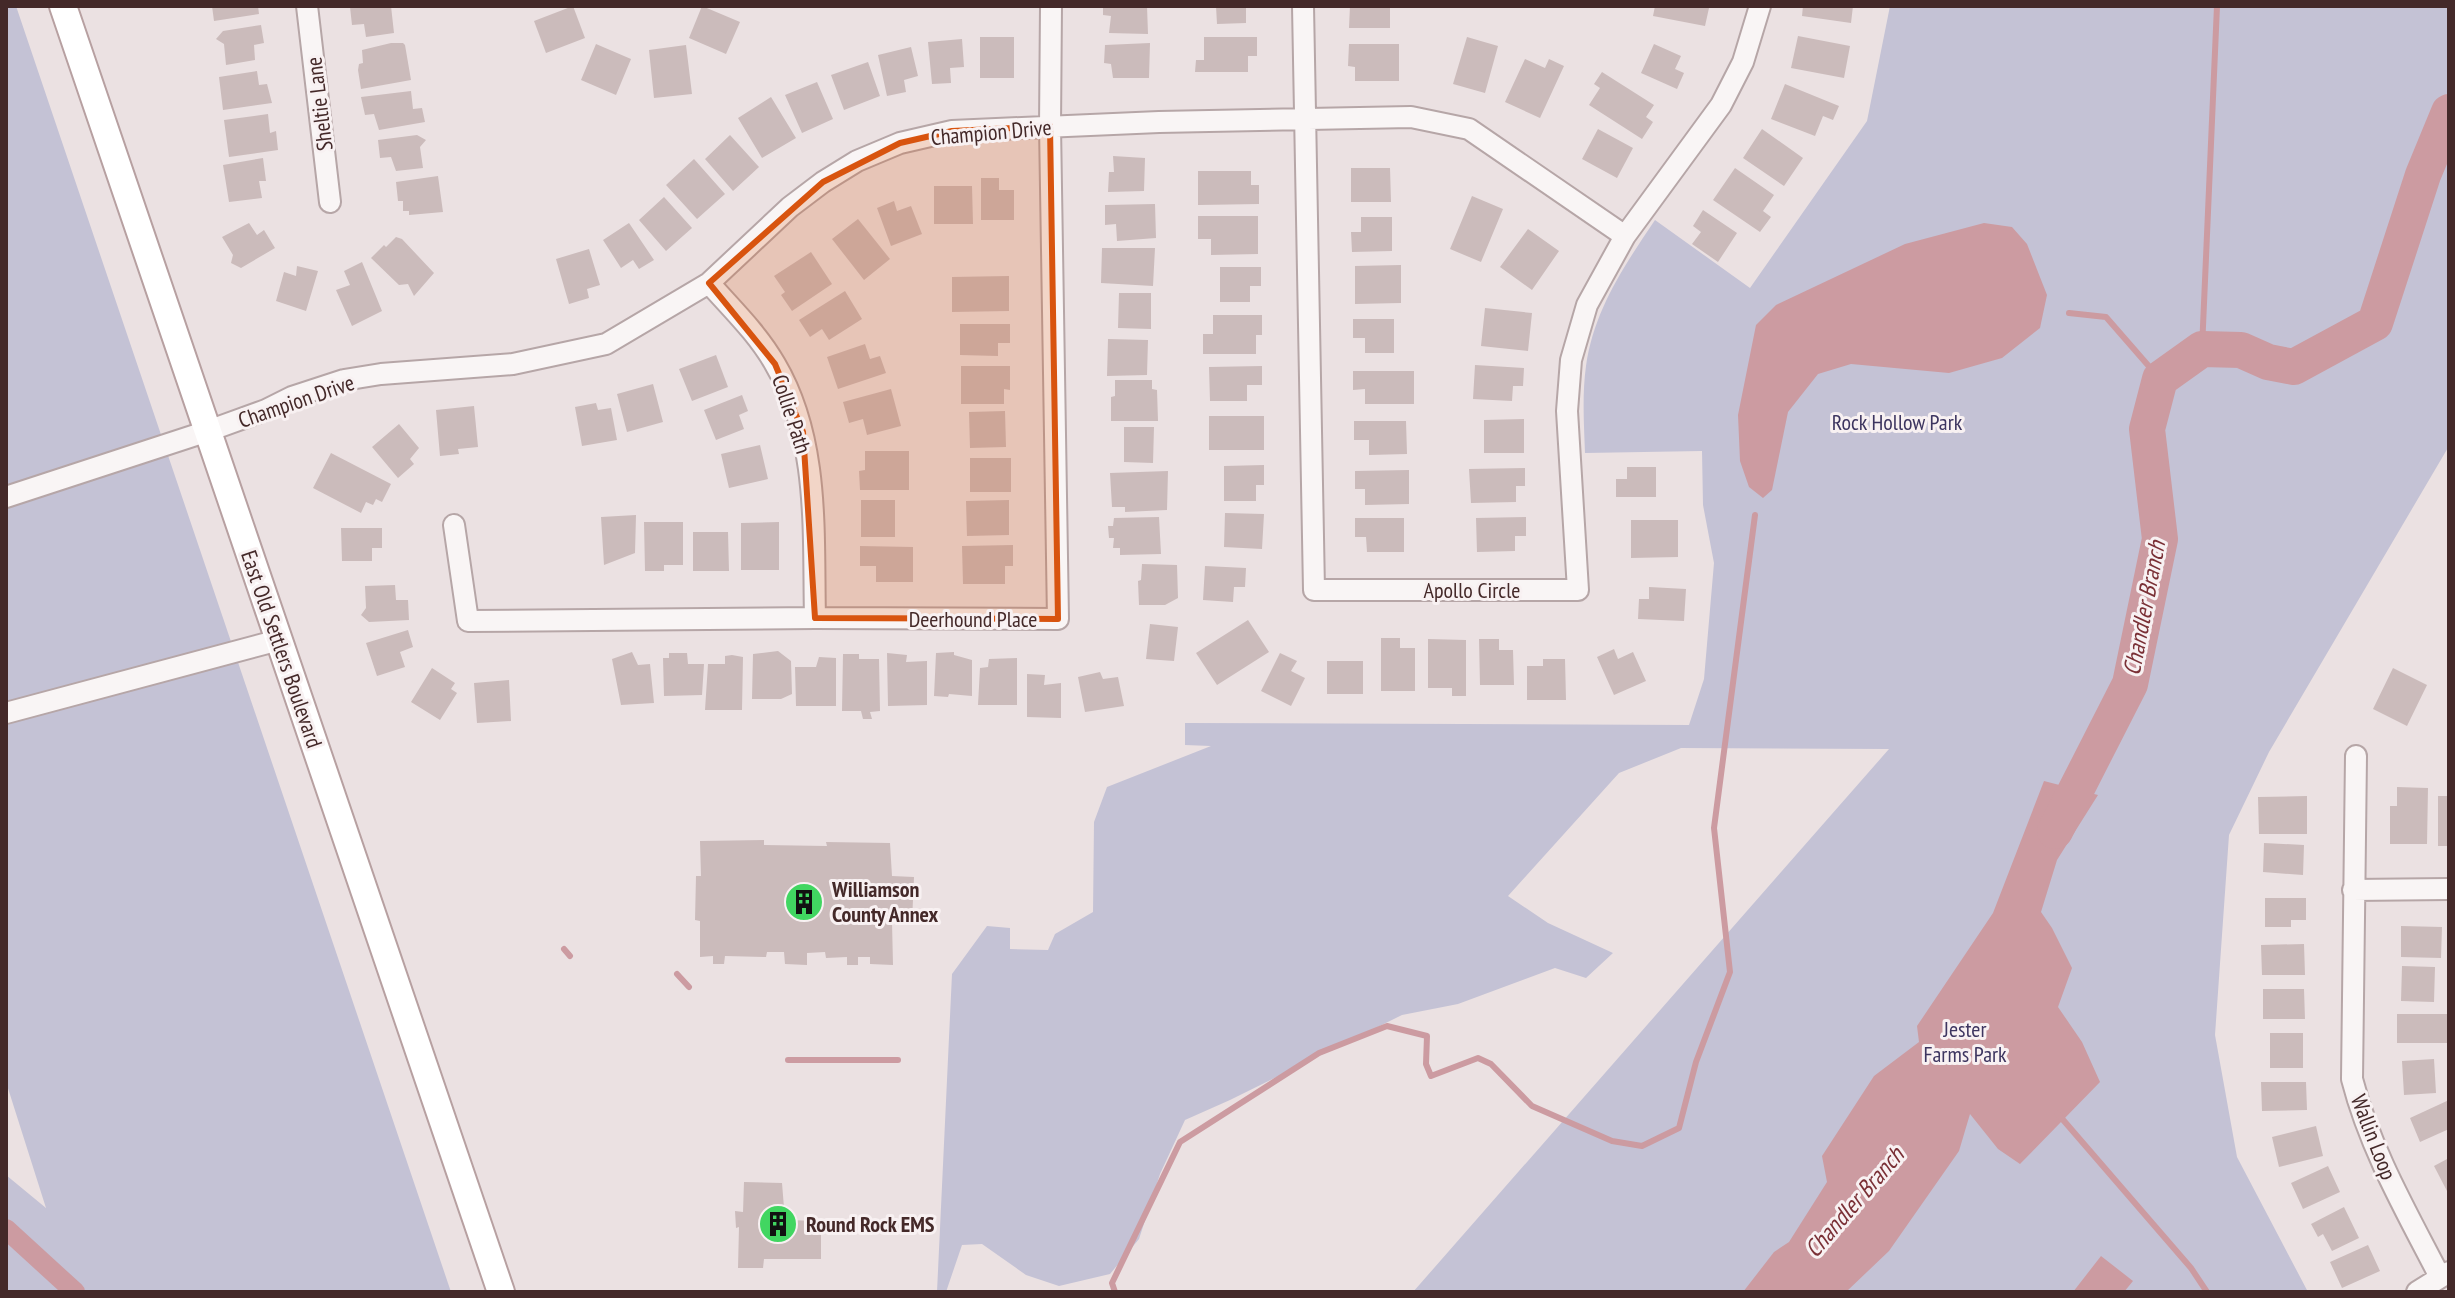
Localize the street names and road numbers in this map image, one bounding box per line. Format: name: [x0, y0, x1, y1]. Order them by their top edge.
street label: Sheltie Lane: [299, 56, 339, 152]
street label: Champion Drive: [929, 113, 1053, 151]
street label: Champion Drive: [234, 368, 358, 434]
street label: Collie Path: [766, 371, 818, 457]
street label: East Old Settlers Boulevard: [235, 547, 329, 751]
street label: Apollo Circle: [1424, 576, 1520, 604]
street label: Deerhound Place: [909, 605, 1037, 633]
street label: Wallin Loop: [2345, 1090, 2403, 1184]

